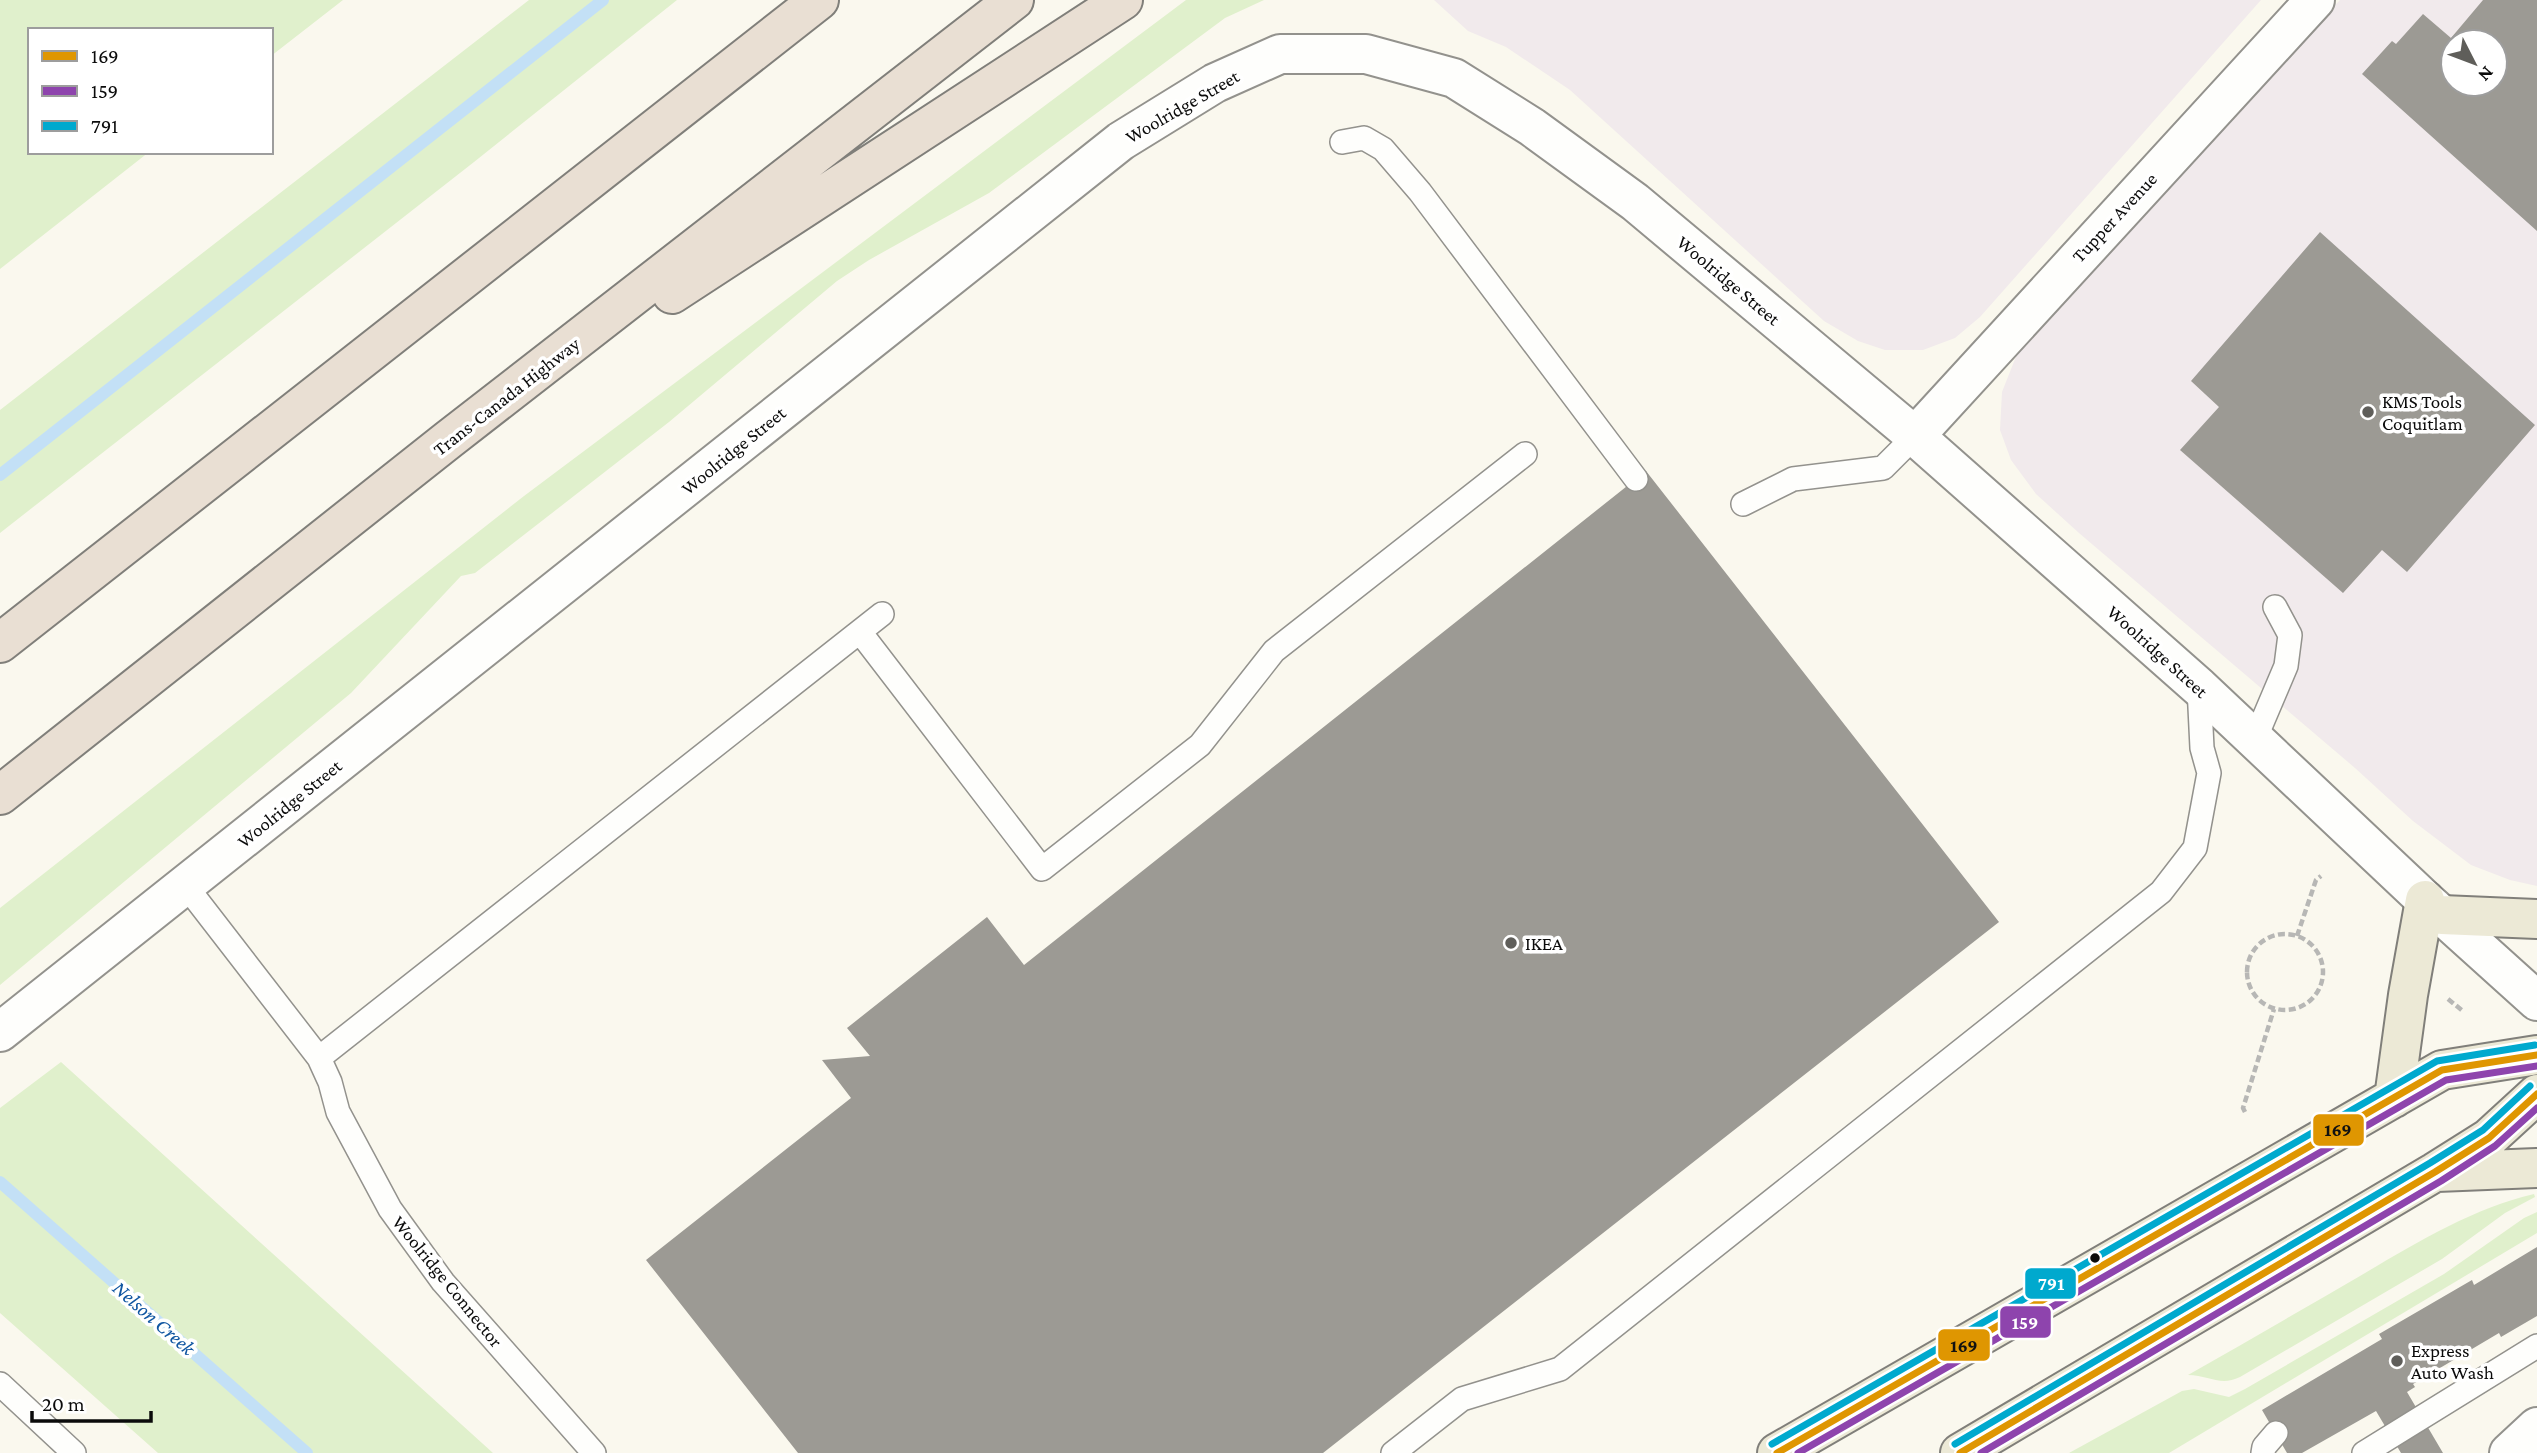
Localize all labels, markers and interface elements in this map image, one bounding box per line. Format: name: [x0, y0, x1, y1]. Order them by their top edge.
legend: [28, 28, 273, 154]
north arrow: [2439, 28, 2509, 98]
text: 169: [91, 44, 119, 68]
text: N: [2474, 62, 2498, 86]
street label: Woolridge Street: [1122, 65, 1243, 147]
text: 159: [91, 79, 118, 103]
text: 791: [91, 114, 118, 138]
street label: Tupper Avenue: [2068, 168, 2161, 267]
street label: Woolridge Street: [1673, 231, 1785, 330]
street label: Trans-Canada Highway: [429, 333, 584, 460]
place label: KMS Tools Coquitlam: [2382, 391, 2463, 434]
street label: Woolridge Street: [677, 402, 790, 499]
marker: KMS Tools Coquitlam: [2360, 404, 2376, 420]
street label: Woolridge Street: [2103, 601, 2213, 702]
street label: Woolridge Street: [233, 755, 346, 852]
place label: IKEA: [1525, 933, 1563, 954]
marker: IKEA: [1503, 935, 1519, 951]
line badge: 169: [2312, 1113, 2365, 1147]
text: 169: [2324, 1119, 2352, 1140]
street label: Woolridge Connector: [388, 1211, 507, 1351]
unlabelled marker: [2088, 1251, 2102, 1265]
line badge: 791: [2024, 1267, 2077, 1300]
text: 791: [2038, 1273, 2064, 1294]
water label: Nelson Creek: [108, 1276, 201, 1361]
line badge: 159: [1999, 1305, 2052, 1339]
text: 159: [2012, 1312, 2038, 1333]
line badge: 169: [1937, 1328, 1991, 1362]
text: 169: [1950, 1335, 1978, 1356]
place label: Express Auto Wash: [2411, 1340, 2494, 1383]
marker: Express Auto Wash: [2389, 1353, 2405, 1369]
scale bar: [32, 1380, 150, 1424]
text: 20 m: [42, 1392, 85, 1416]

